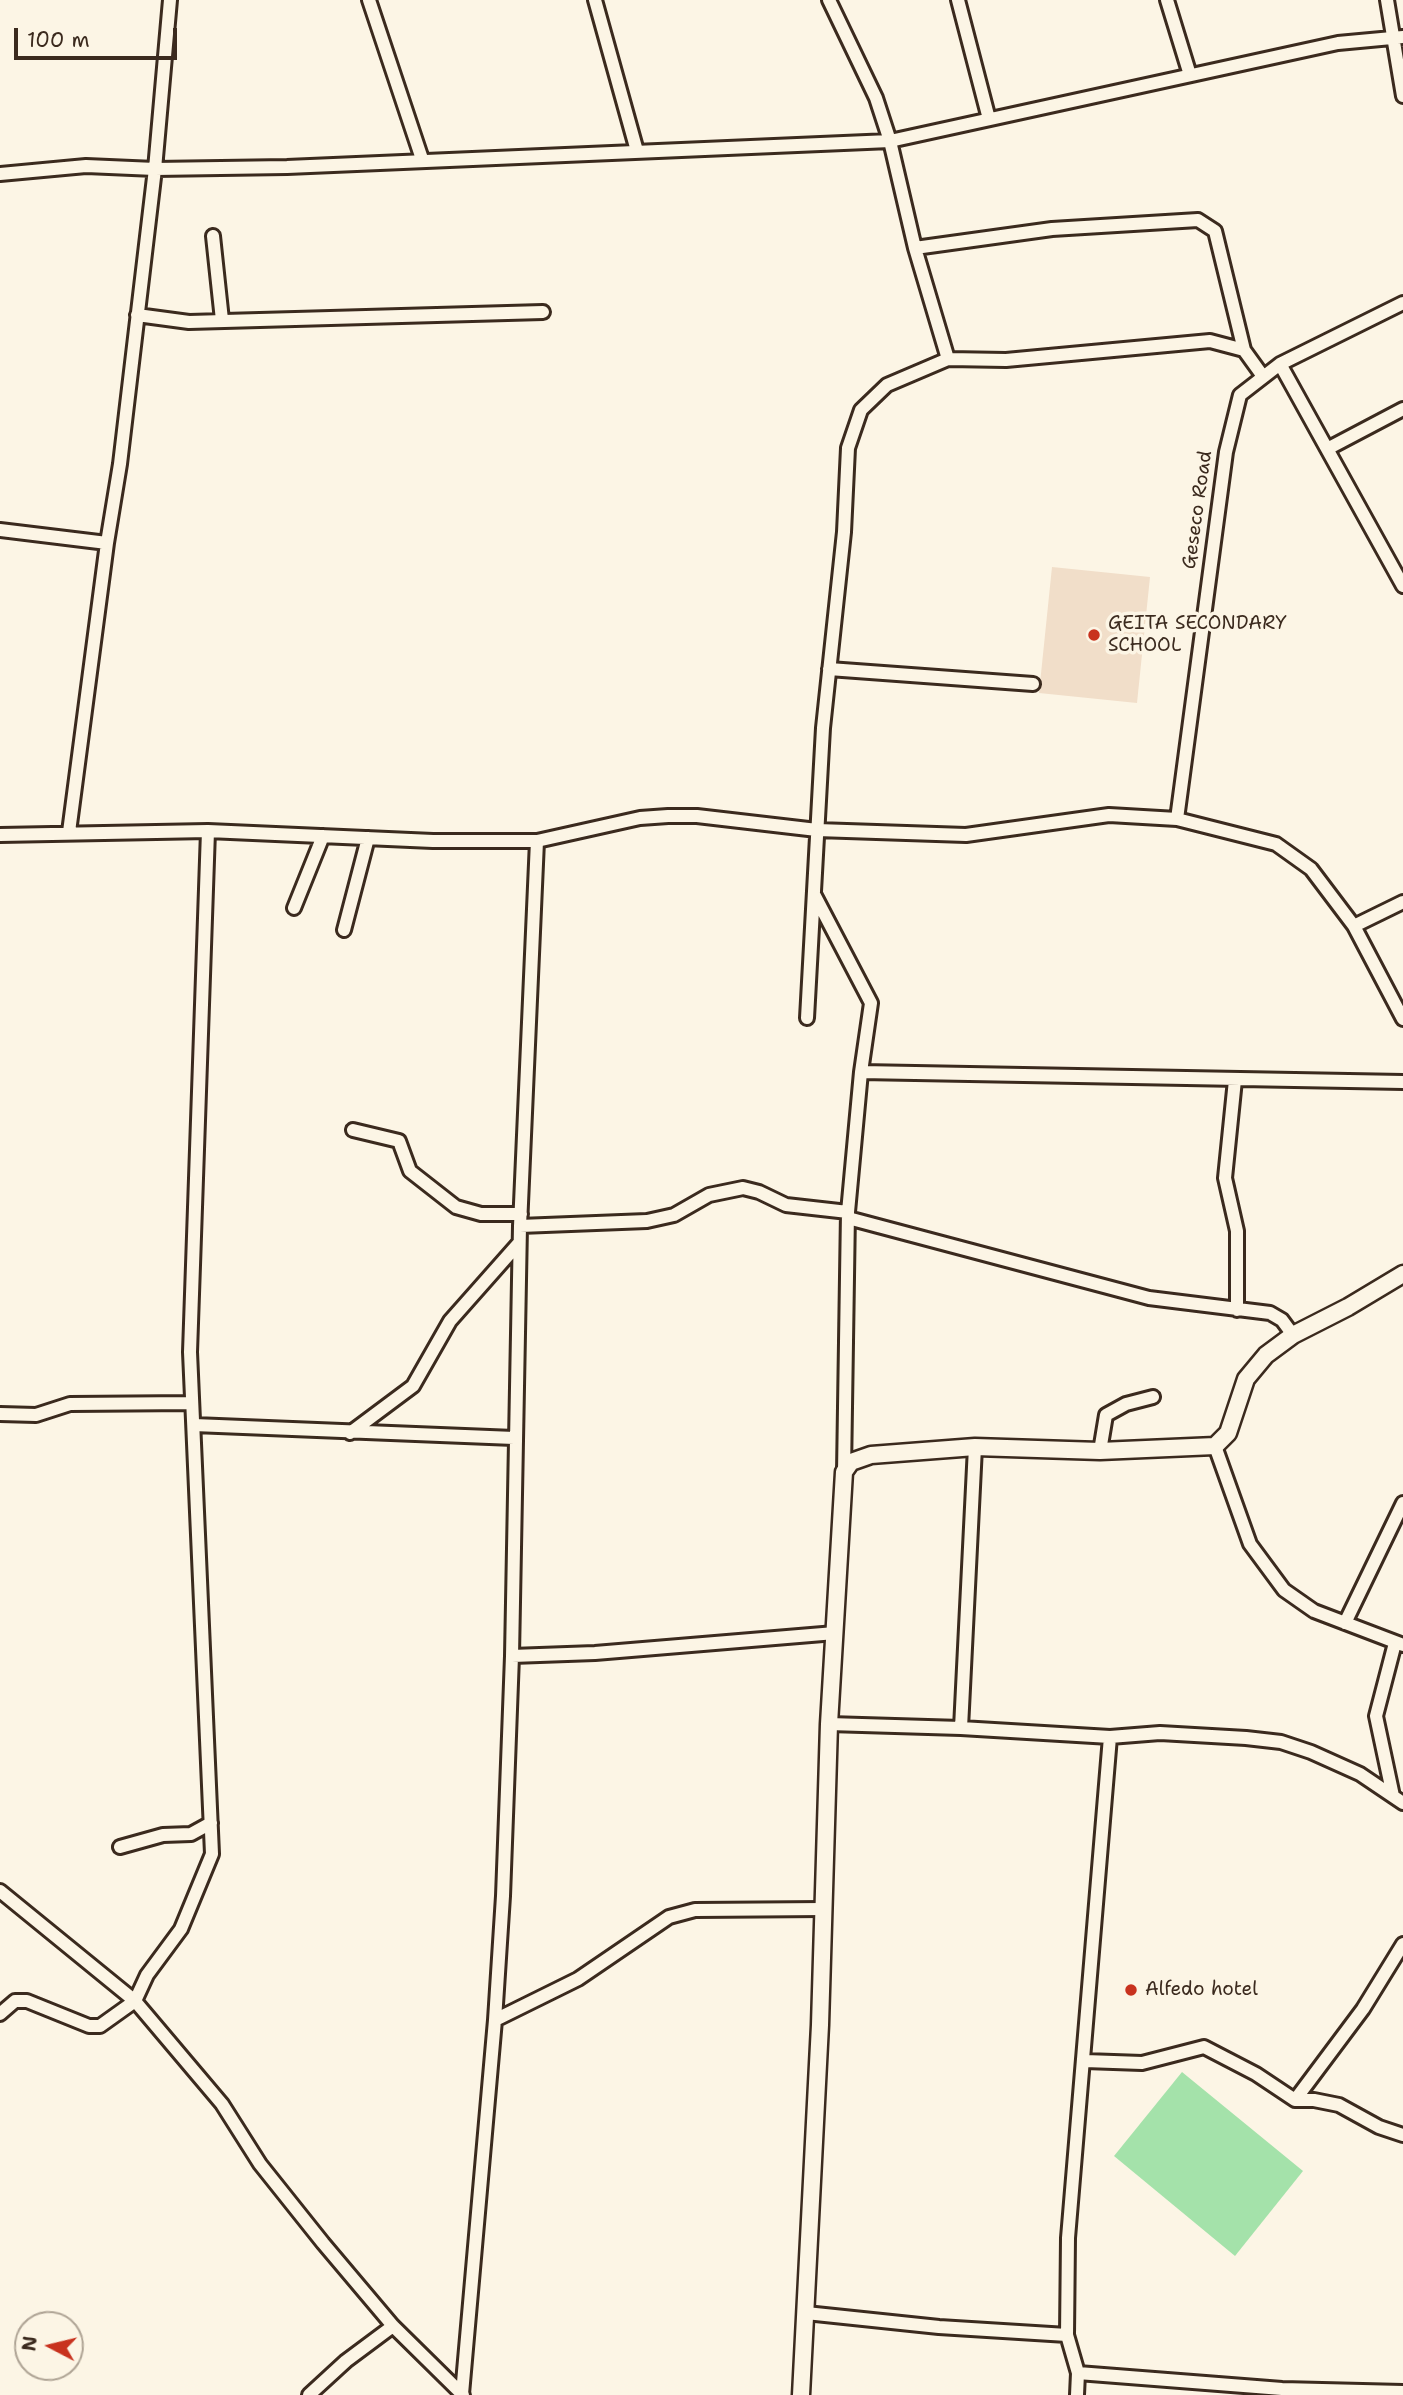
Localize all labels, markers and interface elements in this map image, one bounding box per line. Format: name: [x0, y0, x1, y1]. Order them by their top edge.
scale bar: [18, 14, 180, 58]
text: 100 m: [27, 26, 90, 54]
street label: Geseco Road: [1178, 449, 1218, 571]
place label: GEITA SECONDARY SCHOOL: [1108, 613, 1287, 657]
marker: GEITA SECONDARY SCHOOL: [1086, 627, 1102, 643]
place label: Alfedo hotel: [1145, 1979, 1258, 2001]
marker: Alfedo hotel: [1123, 1982, 1139, 1998]
north arrow: [14, 2311, 84, 2381]
text: N: [16, 2335, 43, 2353]

